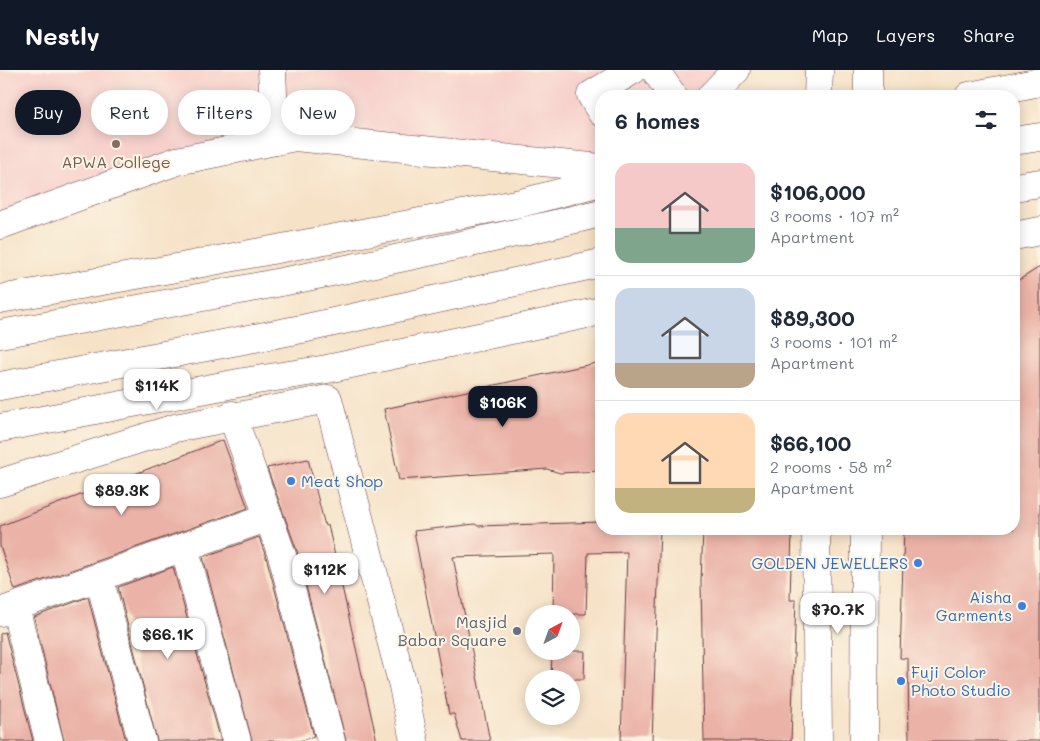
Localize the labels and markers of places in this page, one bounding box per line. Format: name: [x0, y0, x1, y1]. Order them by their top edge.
marker: APWA College: [110, 138, 122, 150]
place label: APWA College: [61, 151, 171, 172]
pin: $114K: [122, 368, 192, 411]
pin: $106K: [468, 386, 538, 428]
place label: Meat Shop: [301, 470, 383, 491]
pin: $89.3K: [81, 474, 163, 516]
marker: Meat Shop: [285, 475, 297, 487]
pin: $112K: [290, 552, 360, 595]
place label: GOLDEN JEWELLERS: [752, 552, 908, 573]
marker: GOLDEN JEWELLERS: [912, 557, 924, 569]
place label: Aisha Garments: [936, 586, 1012, 625]
pin: $70.7K: [797, 592, 879, 635]
marker: Aisha Garments: [1016, 600, 1028, 612]
place label: Masjid Babar Square: [398, 611, 507, 650]
pin: $66.1K: [127, 618, 209, 660]
marker: Masjid Babar Square: [511, 625, 523, 637]
place label: Fuji Color Photo Studio: [911, 661, 1010, 700]
marker: Fuji Color Photo Studio: [895, 675, 907, 687]

